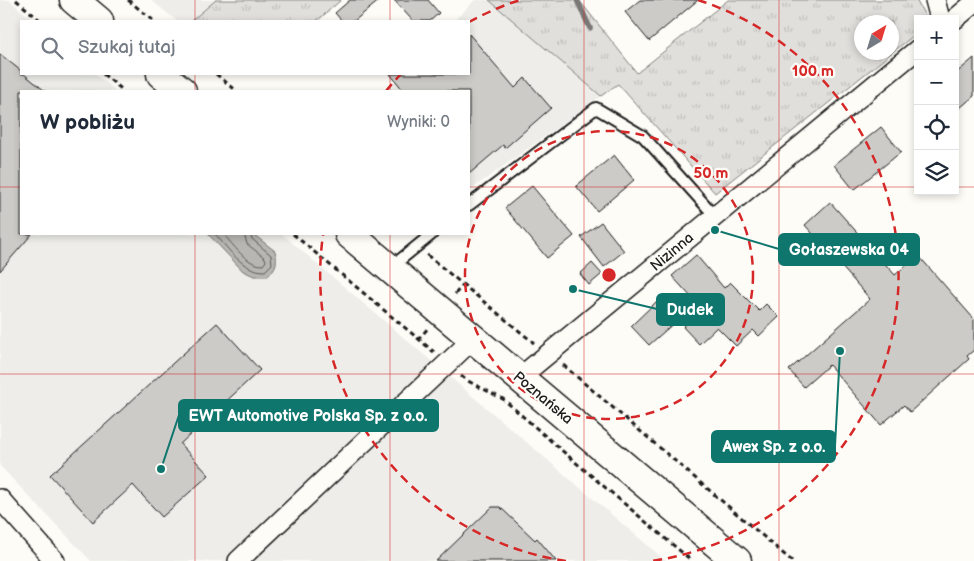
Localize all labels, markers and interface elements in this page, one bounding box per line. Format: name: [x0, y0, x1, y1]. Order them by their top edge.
north arrow: [854, 15, 899, 60]
map controls: [914, 15, 959, 195]
button: +: [914, 15, 959, 60]
search box: [20, 20, 470, 75]
icon: search: [38, 34, 66, 62]
text: Szukaj tutaj: [78, 36, 175, 59]
button: −: [914, 60, 959, 105]
text: 100 m: [792, 62, 834, 81]
button: locate: [914, 105, 959, 150]
text: W pobliżu: [40, 110, 135, 135]
text: Wyniki: 0: [387, 113, 450, 132]
button: layers: [914, 150, 959, 195]
text: 50 m: [694, 164, 729, 183]
street label: Nizinna: [646, 228, 698, 276]
callout: Gołaszewska 04: [779, 234, 919, 265]
text: Gołaszewska 04: [789, 241, 910, 260]
centre of rings: [600, 266, 618, 284]
callout: Dudek: [657, 294, 724, 325]
text: Dudek: [666, 301, 714, 320]
street label: Poznańska: [509, 367, 577, 429]
callout: EWT Automotive Polska Sp. z o.o.: [179, 400, 438, 431]
text: EWT Automotive Polska Sp. z o.o.: [189, 407, 428, 426]
callout: Awex Sp. z o.o.: [712, 431, 835, 462]
text: Awex Sp. z o.o.: [722, 438, 826, 457]

